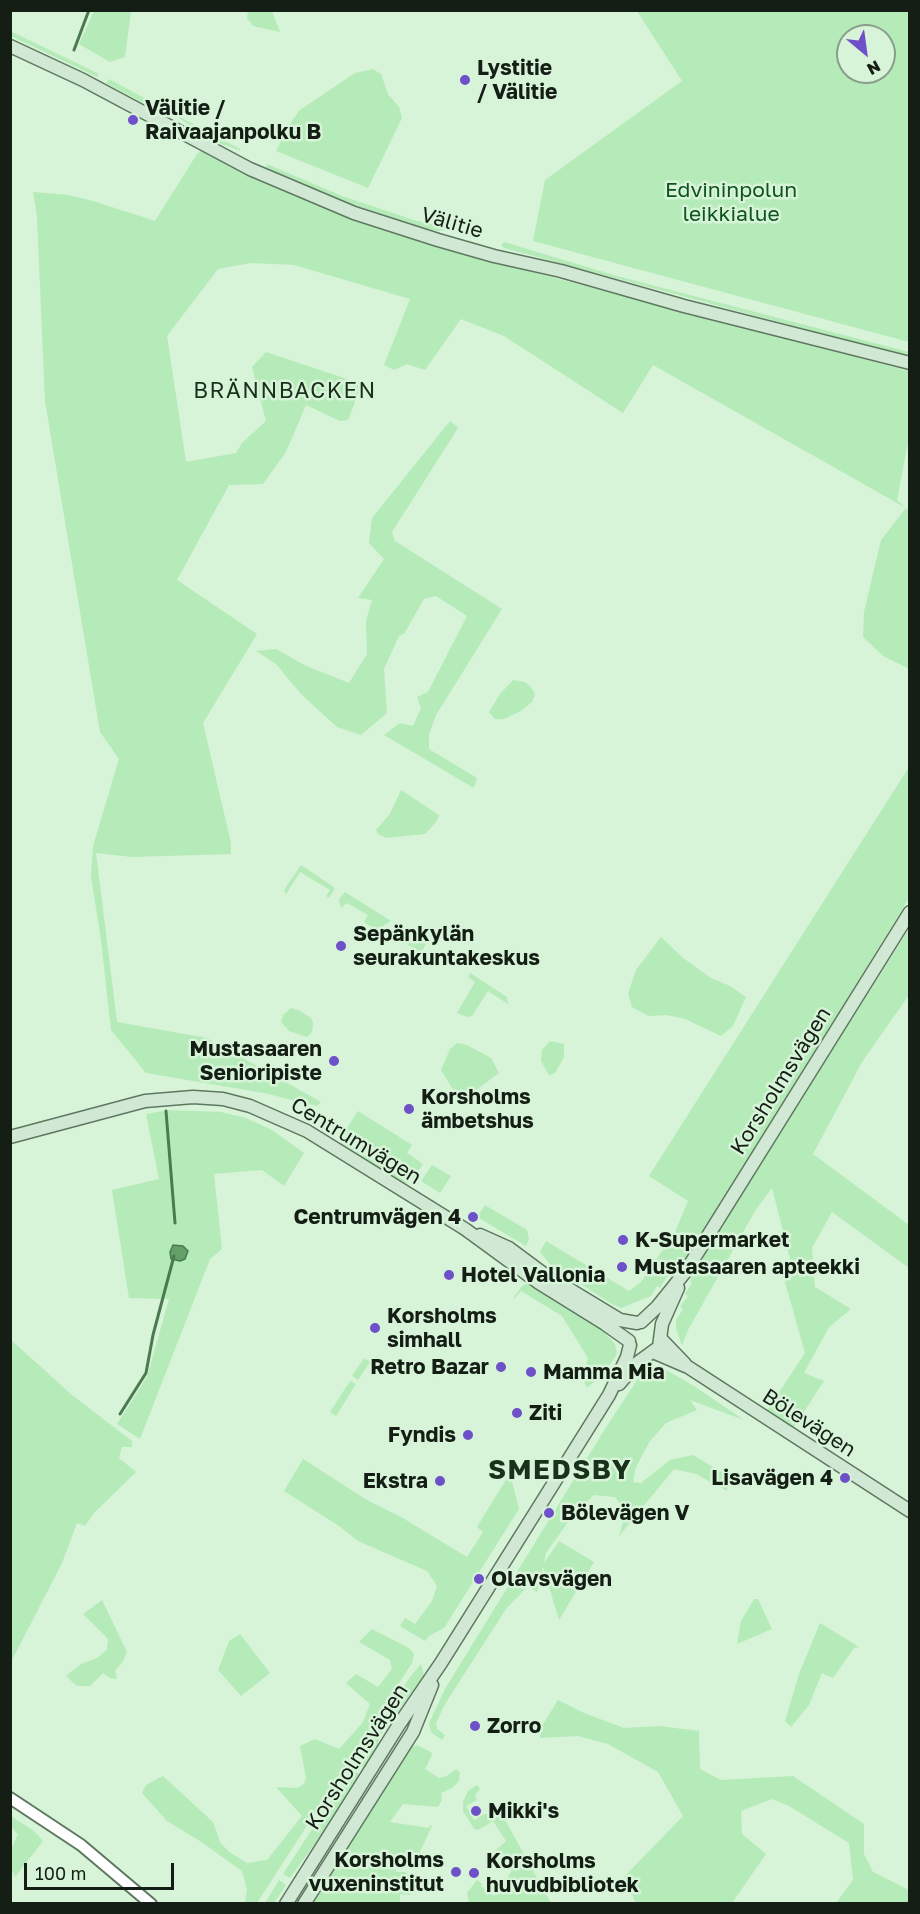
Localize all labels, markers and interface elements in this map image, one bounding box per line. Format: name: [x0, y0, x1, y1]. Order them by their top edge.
north arrow: [836, 24, 896, 84]
place label: Lystitie / Välitie: [477, 55, 557, 105]
text: N: [864, 56, 884, 80]
marker: Lystitie / Välitie: [458, 73, 472, 87]
place label: Välitie / Raivaajanpolku B: [145, 95, 321, 145]
marker: Välitie / Raivaajanpolku B: [126, 113, 140, 127]
park label: Edvininpolun leikkialue: [665, 177, 797, 227]
street label: Välitie: [418, 202, 486, 244]
district label: BRÄNNBACKEN: [193, 378, 377, 404]
place label: Sepänkylän seurakuntakeskus: [353, 921, 540, 971]
marker: Sepänkylän seurakuntakeskus: [334, 939, 348, 953]
street label: Korsholmsvägen: [725, 1003, 837, 1159]
place label: Mustasaaren Senioripiste: [189, 1036, 322, 1086]
marker: Mustasaaren Senioripiste: [327, 1054, 341, 1068]
place label: Korsholms ämbetshus: [421, 1084, 534, 1134]
street label: Centrumvägen: [286, 1092, 426, 1190]
marker: Korsholms ämbetshus: [402, 1102, 416, 1116]
place label: Centrumvägen 4: [293, 1204, 461, 1230]
marker: Centrumvägen 4: [466, 1210, 480, 1224]
place label: K-Supermarket: [635, 1227, 789, 1253]
marker: K-Supermarket: [616, 1233, 630, 1247]
place label: Mustasaaren apteekki: [634, 1254, 860, 1280]
marker: Mustasaaren apteekki: [615, 1260, 629, 1274]
place label: Hotel Vallonia: [461, 1262, 605, 1288]
marker: Hotel Vallonia: [442, 1268, 456, 1282]
place label: Korsholms simhall: [387, 1303, 497, 1353]
marker: Korsholms simhall: [368, 1321, 382, 1335]
place label: Retro Bazar: [370, 1354, 489, 1380]
place label: Mamma Mia: [543, 1359, 665, 1385]
marker: Retro Bazar: [494, 1360, 508, 1374]
marker: Mamma Mia: [524, 1365, 538, 1379]
street label: Bölevägen: [758, 1384, 860, 1462]
place label: Ziti: [529, 1400, 562, 1426]
marker: Ziti: [510, 1406, 524, 1420]
place label: Fyndis: [388, 1422, 456, 1448]
marker: Fyndis: [461, 1428, 475, 1442]
district label: SMEDSBY: [488, 1454, 632, 1486]
place label: Lisavägen 4: [711, 1465, 833, 1491]
place label: Ekstra: [363, 1468, 428, 1494]
marker: Lisavägen 4: [838, 1471, 852, 1485]
marker: Ekstra: [433, 1474, 447, 1488]
place label: Bölevägen V: [561, 1500, 690, 1526]
marker: Bölevägen V: [542, 1506, 556, 1520]
place label: Olavsvägen: [491, 1566, 612, 1592]
marker: Olavsvägen: [472, 1572, 486, 1586]
street label: Korsholmsvägen: [300, 1679, 414, 1835]
place label: Zorro: [487, 1713, 541, 1739]
marker: Zorro: [468, 1719, 482, 1733]
place label: Mikki's: [488, 1798, 559, 1824]
marker: Mikki's: [469, 1804, 483, 1818]
place label: Korsholms vuxeninstitut: [308, 1847, 444, 1897]
place label: Korsholms huvudbibliotek: [486, 1848, 639, 1898]
scale bar: [27, 1851, 177, 1889]
text: 100 m: [35, 1862, 86, 1884]
marker: Korsholms vuxeninstitut: [449, 1865, 463, 1879]
marker: Korsholms huvudbibliotek: [467, 1866, 481, 1880]

